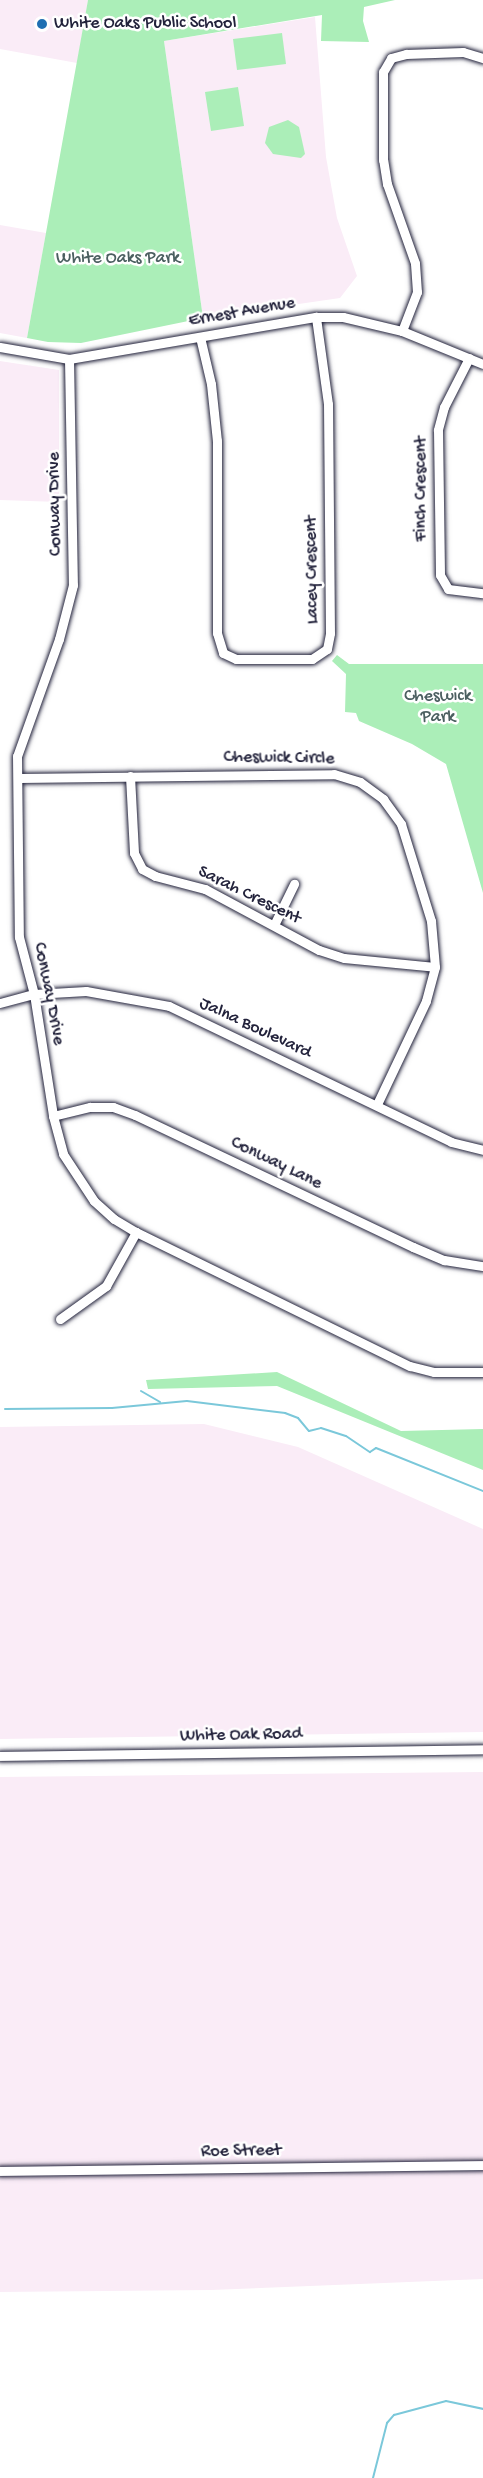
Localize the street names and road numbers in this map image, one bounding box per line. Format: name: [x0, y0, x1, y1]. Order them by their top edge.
street label: Ernest Avenue: [187, 293, 297, 333]
street label: Finch Crescent: [411, 436, 433, 542]
street label: Conway Drive: [44, 452, 68, 556]
street label: Lacey Crescent: [301, 516, 325, 624]
street label: Cheswick Circle: [223, 747, 335, 771]
street label: Sarah Crescent: [194, 862, 304, 930]
street label: Conway Drive: [27, 941, 69, 1047]
street label: Jalna Boulevard: [195, 994, 315, 1064]
street label: Conway Lane: [227, 1133, 325, 1195]
street label: White Oak Road: [180, 1724, 302, 1748]
street label: Roe Street: [201, 2141, 281, 2163]

